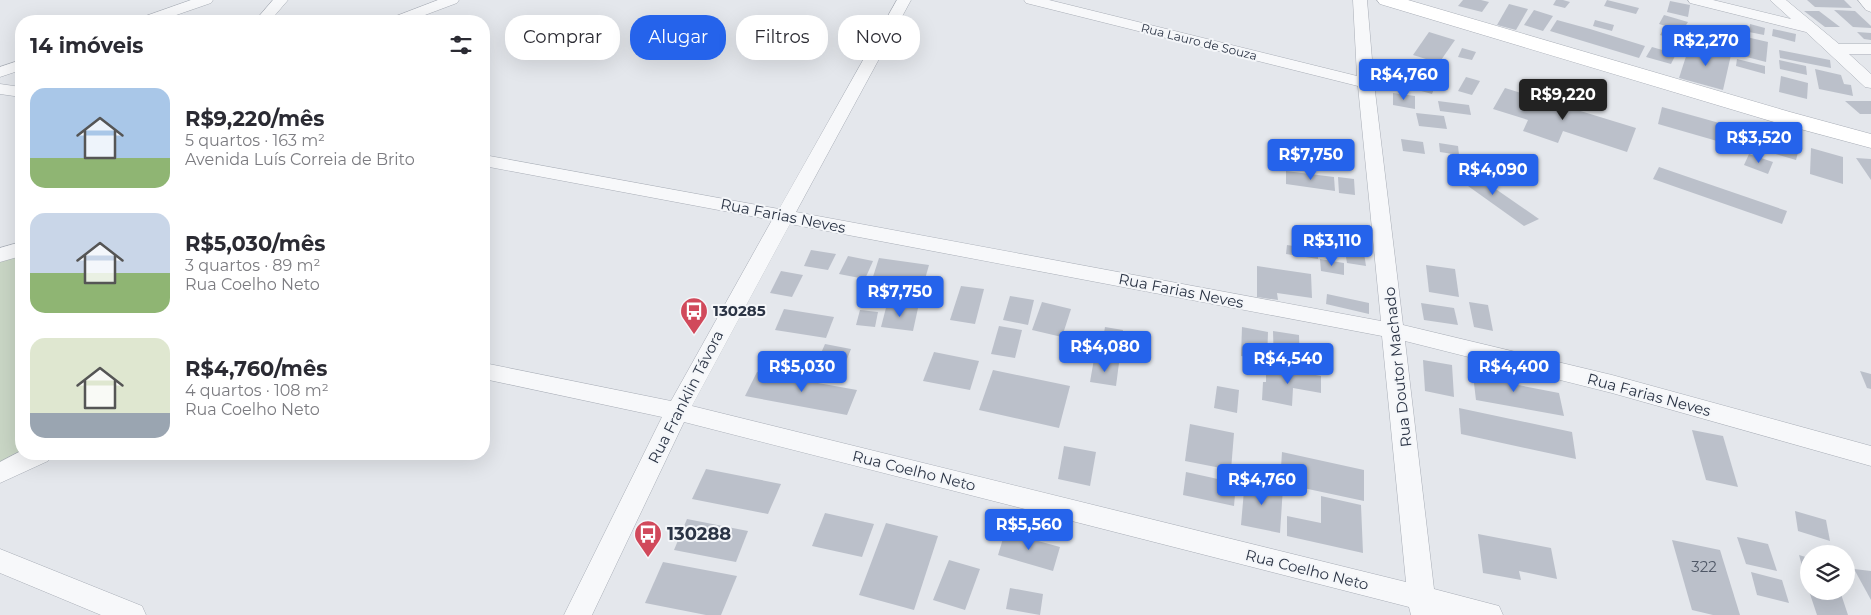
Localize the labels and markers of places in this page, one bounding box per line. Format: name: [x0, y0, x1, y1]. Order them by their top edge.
pin: R$2,270: [1660, 24, 1752, 67]
pin: R$4,760: [1358, 58, 1450, 101]
pin: R$9,220: [1517, 78, 1609, 121]
pin: R$3,520: [1713, 121, 1805, 164]
pin: R$7,750: [1265, 138, 1357, 181]
pin: R$4,090: [1447, 154, 1539, 196]
pin: R$3,110: [1286, 224, 1378, 267]
pin: R$7,750: [854, 276, 946, 318]
bus stop icon: 130285: [679, 296, 709, 335]
place label: 130285: [713, 301, 766, 320]
pin: R$4,080: [1059, 330, 1151, 373]
pin: R$4,540: [1242, 342, 1334, 385]
pin: R$5,030: [756, 350, 848, 393]
pin: R$4,400: [1468, 350, 1560, 393]
pin: R$4,760: [1216, 464, 1308, 506]
pin: R$5,560: [983, 508, 1075, 551]
bus stop icon: 130288: [633, 519, 663, 558]
place label: 130288: [667, 523, 731, 545]

